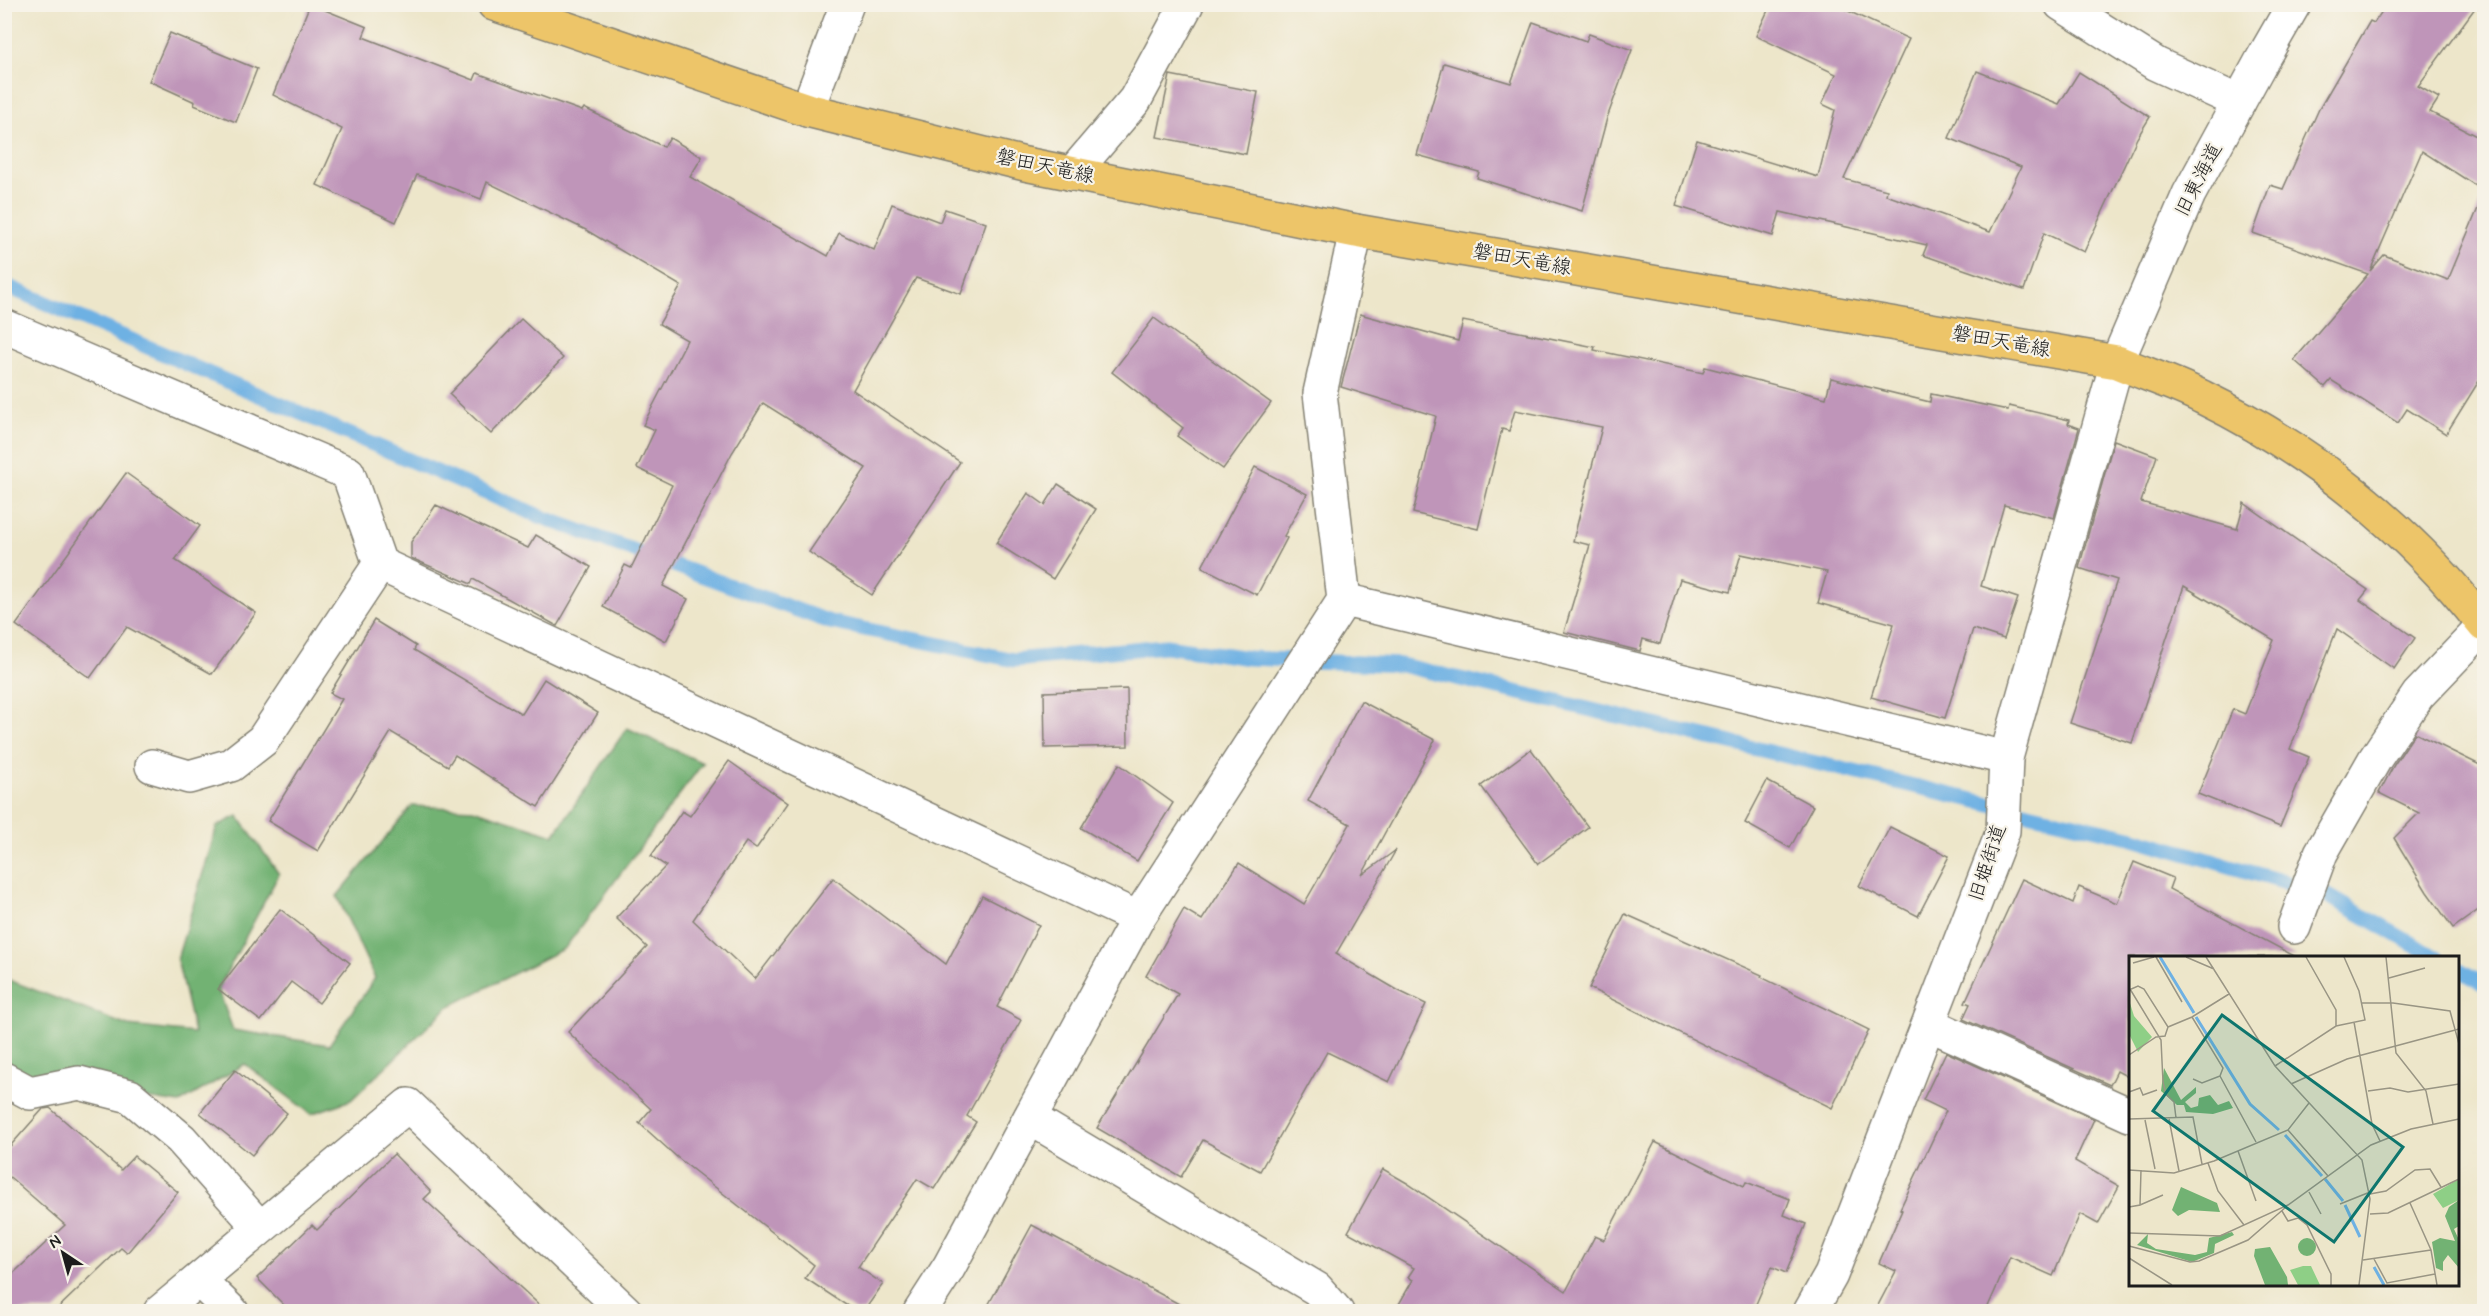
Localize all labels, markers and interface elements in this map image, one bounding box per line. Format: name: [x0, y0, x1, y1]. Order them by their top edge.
street label: 旧東海道: [2169, 138, 2229, 222]
street label: 磐田天竜線: [993, 143, 1097, 191]
street label: 磐田天竜線: [1470, 238, 1574, 282]
street label: 磐田天竜線: [1949, 320, 2053, 364]
street label: 旧姫街道: [1963, 821, 2013, 905]
inset map: [2129, 956, 2459, 1286]
north arrow: [33, 1223, 93, 1283]
text: N: [45, 1230, 66, 1254]

